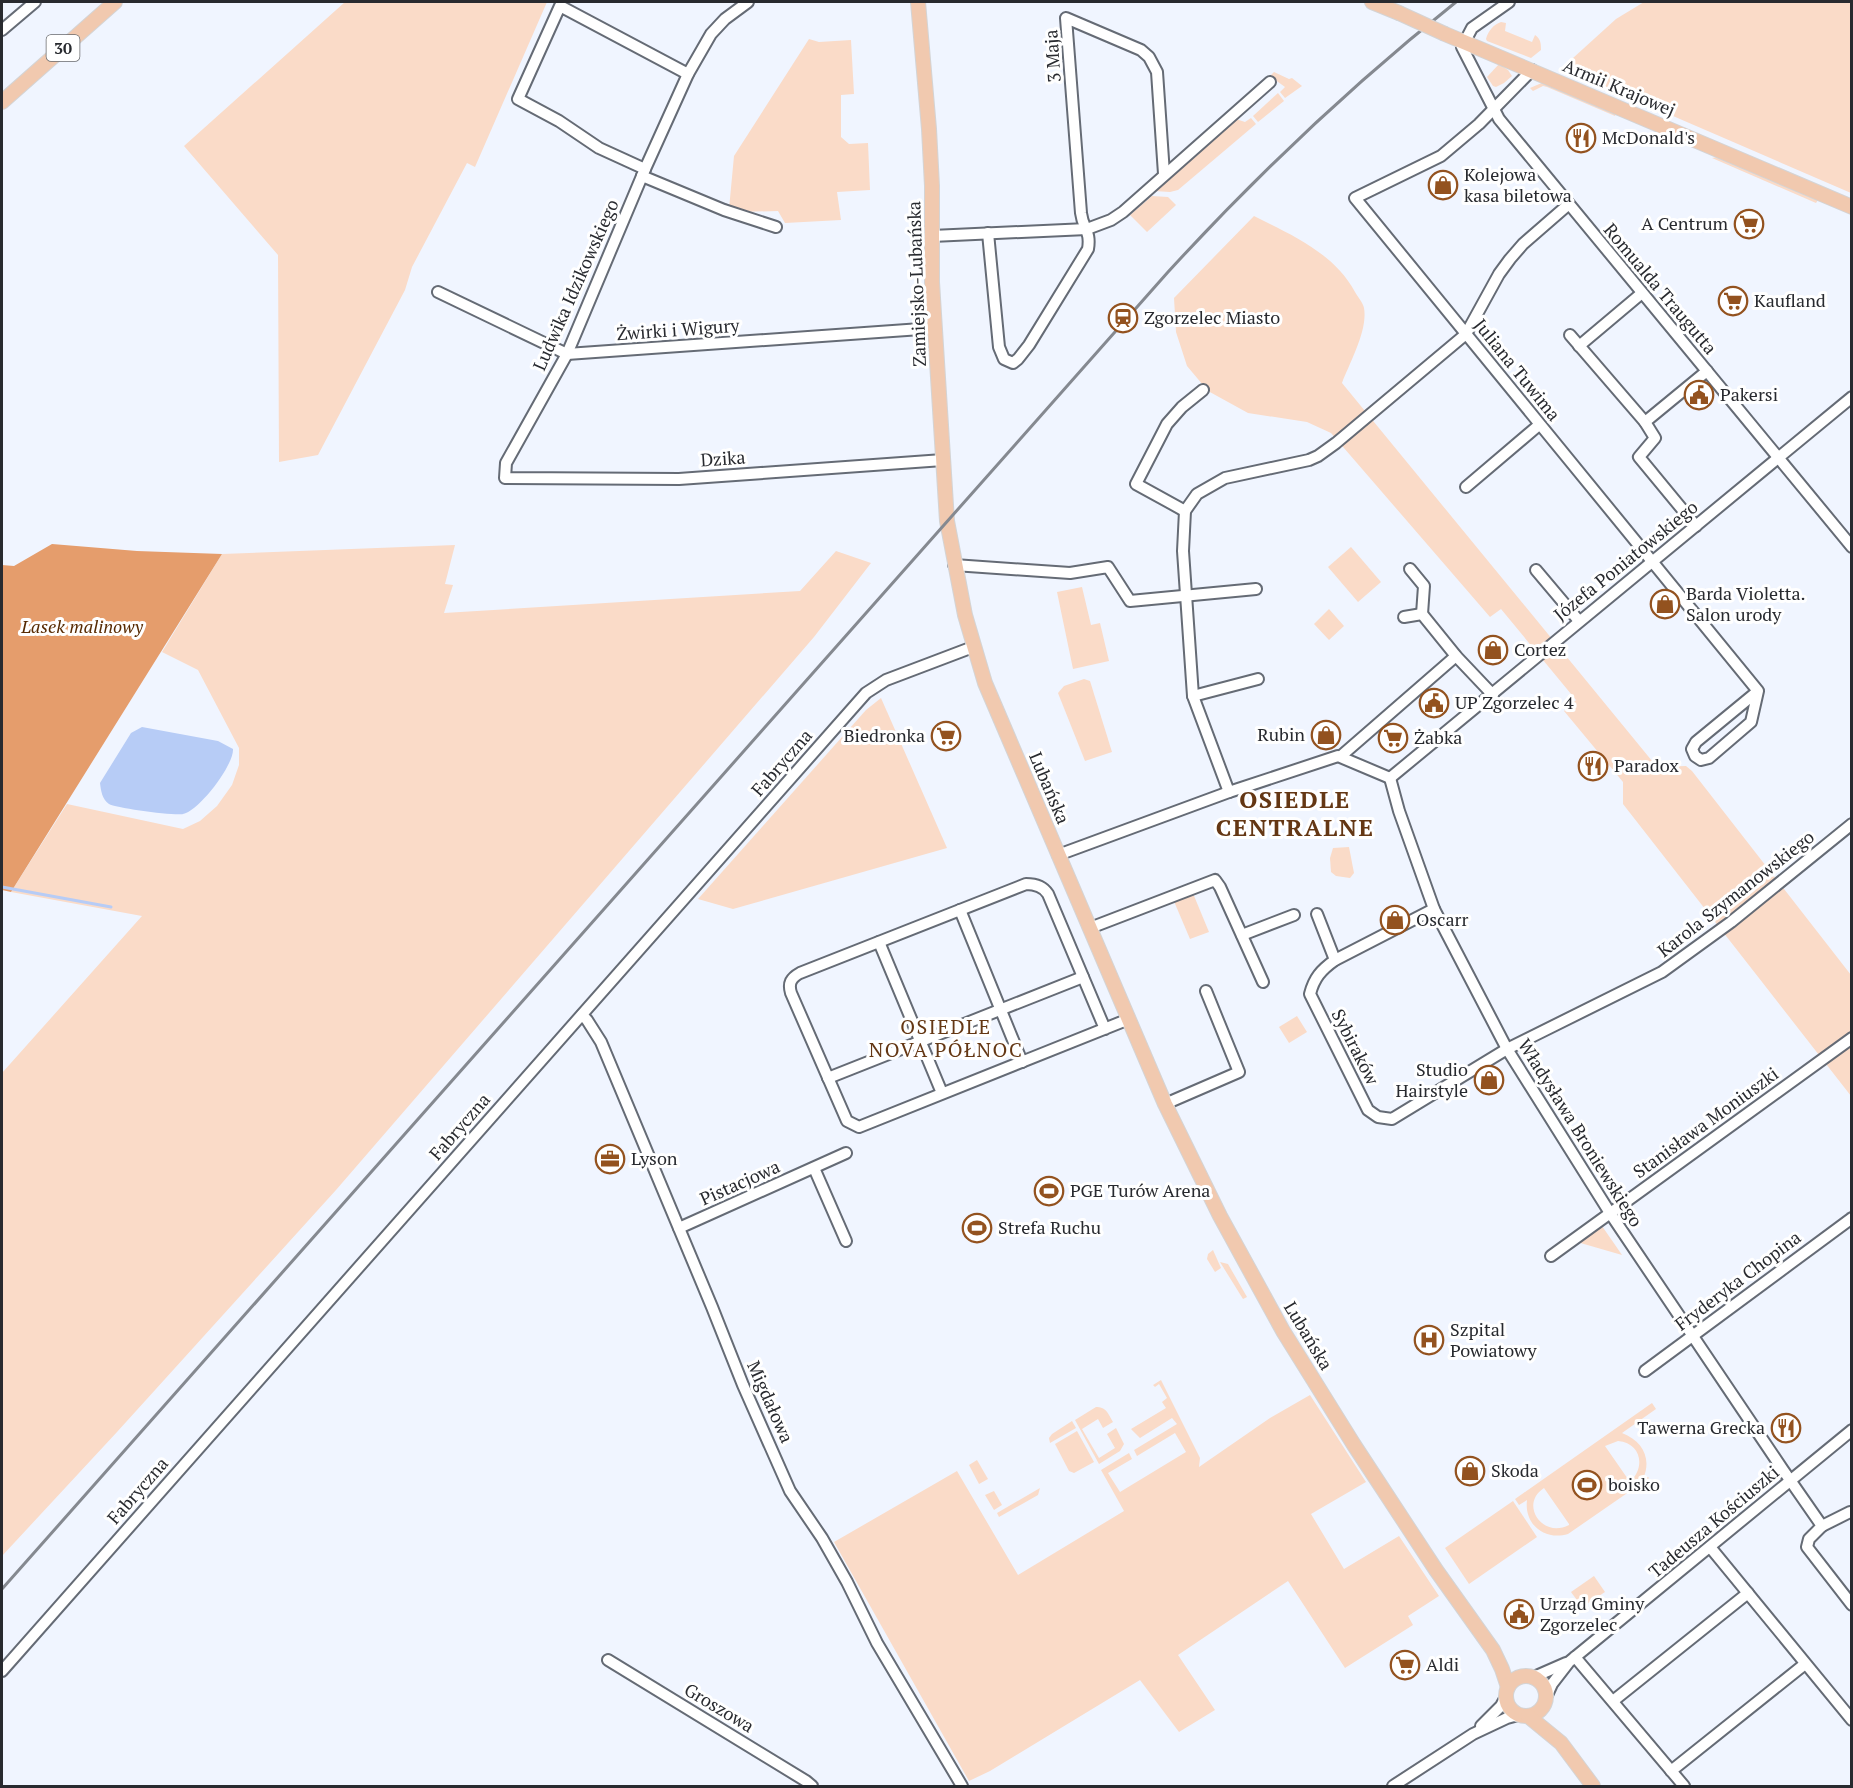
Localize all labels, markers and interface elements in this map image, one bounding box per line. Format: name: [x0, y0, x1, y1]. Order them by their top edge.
street label: 3 Maja: [1038, 29, 1066, 83]
road number: 30: [46, 35, 80, 61]
street label: Armii Krajowej: [1560, 53, 1679, 121]
restaurant icon: McDonald's: [1565, 122, 1597, 154]
place label: McDonald's: [1602, 125, 1695, 149]
place label: Kolejowa kasa biletowa: [1464, 162, 1572, 207]
shop icon: Kolejowa kasa biletowa: [1427, 169, 1459, 201]
street label: Ludwika Idzikowskiego: [527, 195, 624, 374]
street label: Zamiejsko-Lubańska: [901, 201, 931, 367]
supermarket icon: A Centrum: [1733, 208, 1765, 240]
place label: A Centrum: [1641, 211, 1728, 235]
street label: Romualda Traugutta: [1599, 218, 1723, 359]
supermarket icon: Kaufland: [1717, 285, 1749, 317]
place label: Kaufland: [1754, 288, 1826, 312]
station icon: Zgorzelec Miasto: [1107, 302, 1139, 334]
place label: Zgorzelec Miasto: [1144, 305, 1280, 329]
street label: Żwirki i Wigury: [616, 313, 741, 345]
street label: Juliana Tuwima: [1469, 313, 1566, 425]
public building icon: Pakersi: [1683, 379, 1715, 411]
place label: Pakersi: [1720, 382, 1778, 406]
street label: Dzika: [700, 444, 746, 472]
street label: Józefa Poniatowskiego: [1548, 495, 1702, 626]
place label: Barda Violetta. Salon urody: [1686, 581, 1806, 626]
shop icon: Barda Violetta. Salon urody: [1649, 588, 1681, 620]
park label: Lasek malinowy: [20, 614, 144, 638]
shop icon: Cortez: [1477, 634, 1509, 666]
place label: Cortez: [1514, 637, 1566, 661]
public building icon: UP Zgorzelec 4: [1418, 687, 1450, 719]
place label: UP Zgorzelec 4: [1455, 690, 1574, 714]
shop icon: Rubin: [1310, 719, 1342, 751]
supermarket icon: Biedronka: [930, 720, 962, 752]
place label: Rubin: [1257, 722, 1305, 746]
supermarket icon: Żabka: [1377, 722, 1409, 754]
place label: Biedronka: [844, 723, 925, 747]
street label: Fabryczna: [746, 724, 817, 801]
place label: Żabka: [1414, 725, 1462, 749]
street label: Lubańska: [1024, 748, 1076, 827]
restaurant icon: Paradox: [1577, 750, 1609, 782]
place label: Paradox: [1614, 753, 1680, 777]
district label: OSIEDLE CENTRALNE: [1216, 783, 1374, 843]
street label: Karola Szymanowskiego: [1652, 824, 1819, 962]
shop icon: Oscarr: [1379, 904, 1411, 936]
place label: Oscarr: [1416, 907, 1469, 931]
street label: Sybiraków: [1327, 1005, 1386, 1089]
district label: OSIEDLE NOVA PÓŁNOC: [869, 1013, 1023, 1063]
street label: Władysława Broniewskiego: [1513, 1034, 1649, 1231]
place label: Studio Hairstyle: [1395, 1057, 1468, 1102]
street label: Stanisława Moniuszki: [1628, 1061, 1783, 1183]
shop icon: Studio Hairstyle: [1473, 1064, 1505, 1096]
street label: Fabryczna: [424, 1088, 495, 1165]
office icon: Lyson: [594, 1143, 626, 1175]
place label: Lyson: [631, 1146, 678, 1170]
street label: Pistacjowa: [696, 1154, 783, 1210]
sports icon: PGE Turów Arena: [1033, 1175, 1065, 1207]
place label: PGE Turów Arena: [1070, 1178, 1210, 1202]
sports icon: Strefa Ruchu: [961, 1212, 993, 1244]
place label: Strefa Ruchu: [998, 1215, 1101, 1239]
street label: Fryderyka Chopina: [1670, 1225, 1805, 1335]
street label: Lubańska: [1279, 1297, 1339, 1374]
place label: Szpital Powiatowy: [1450, 1317, 1538, 1362]
hospital icon: Szpital Powiatowy: [1413, 1324, 1445, 1356]
street label: Migdałowa: [742, 1357, 800, 1446]
restaurant icon: Tawerna Grecka: [1770, 1412, 1802, 1444]
place label: Tawerna Grecka: [1637, 1415, 1765, 1439]
street label: Fabryczna: [102, 1452, 173, 1529]
shop icon: Skoda: [1454, 1455, 1486, 1487]
place label: Skoda: [1491, 1458, 1539, 1482]
street label: Tadeusza Kościuszki: [1643, 1460, 1784, 1583]
sports icon: boisko: [1571, 1469, 1603, 1501]
place label: boisko: [1608, 1472, 1660, 1496]
place label: Urząd Gminy Zgorzelec: [1540, 1591, 1645, 1636]
public building icon: Urząd Gminy Zgorzelec: [1503, 1598, 1535, 1630]
supermarket icon: Aldi: [1389, 1649, 1421, 1681]
place label: Aldi: [1426, 1652, 1459, 1676]
street label: Groszowa: [680, 1677, 759, 1737]

